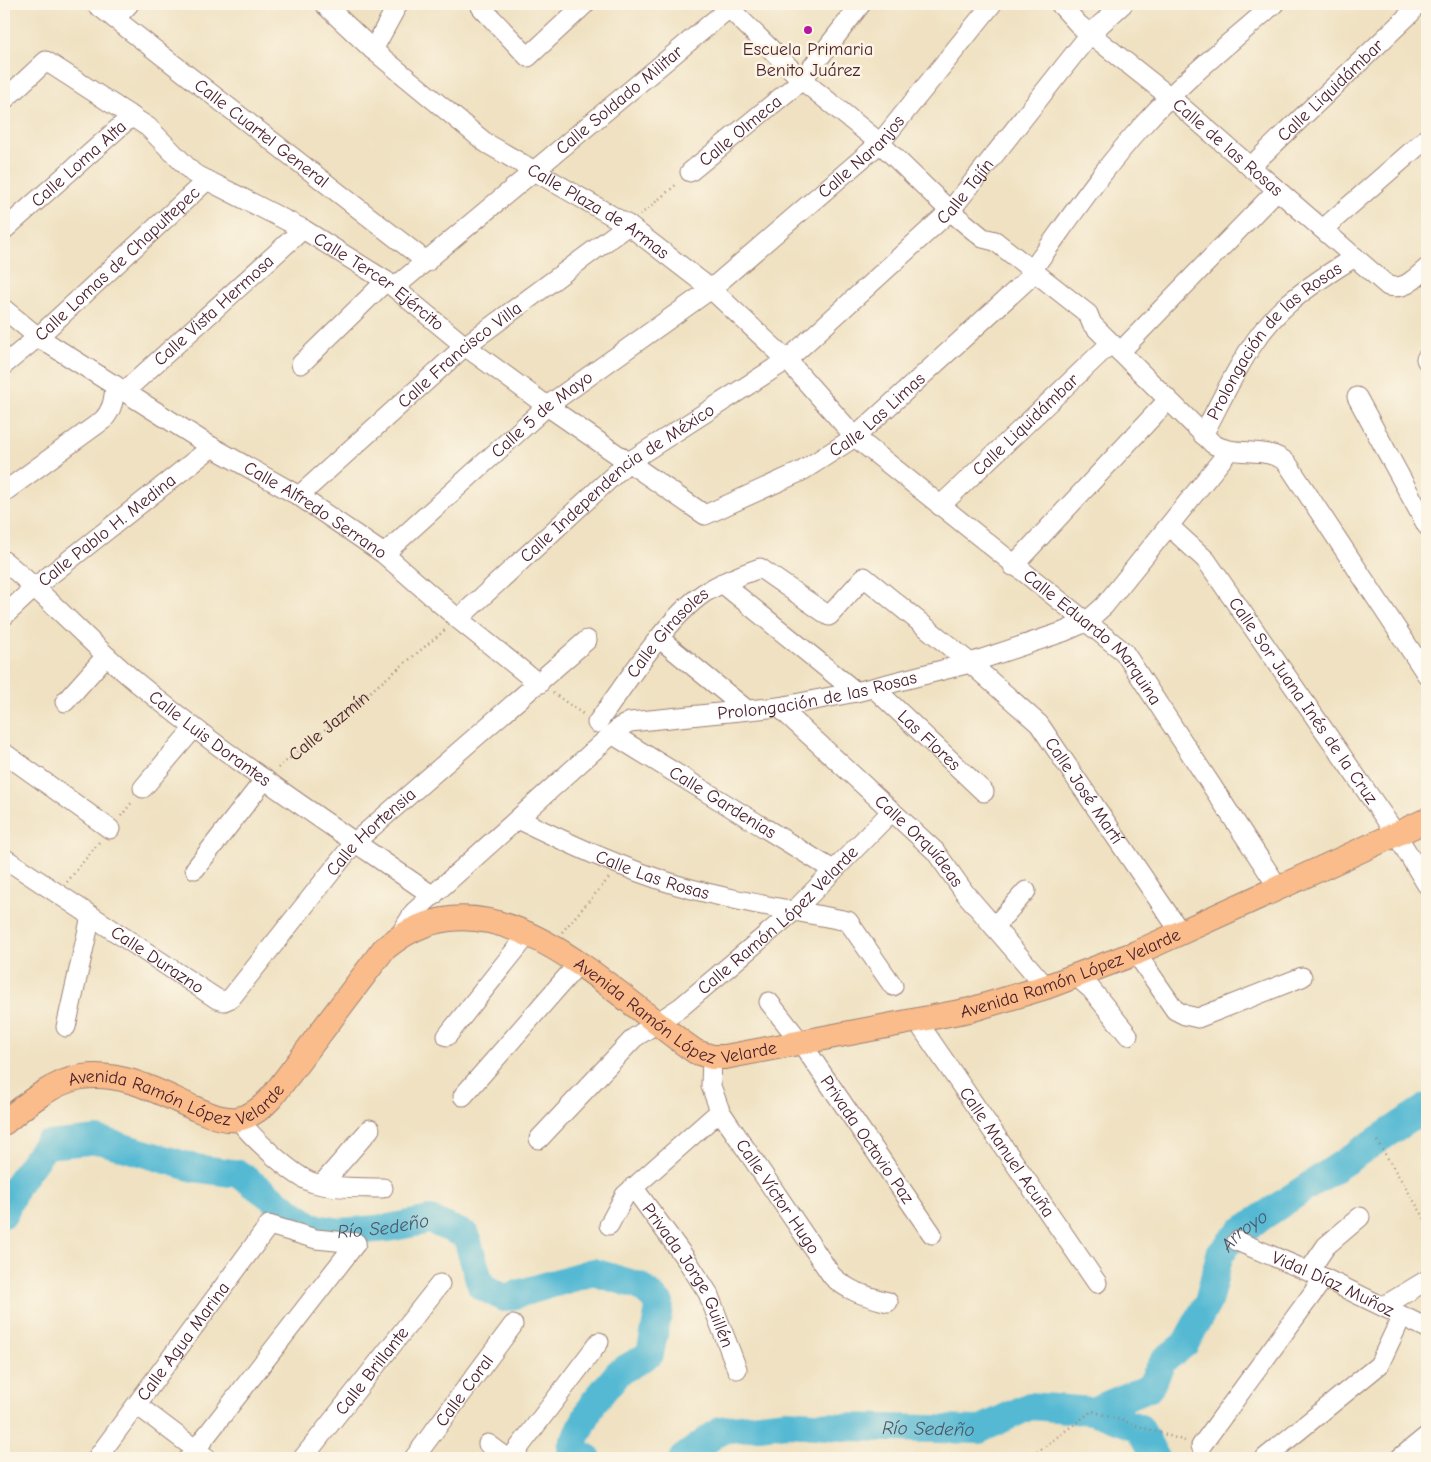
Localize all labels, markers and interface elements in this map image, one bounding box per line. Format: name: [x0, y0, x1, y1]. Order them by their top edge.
marker: Escuela Primaria Benito Juárez: [802, 24, 814, 36]
street label: Calle Liquidámbar: [1273, 34, 1388, 146]
place label: Escuela Primaria Benito Juárez: [743, 39, 873, 81]
street label: Calle Soldado Militar: [551, 40, 688, 159]
street label: Calle Cuartel General: [190, 74, 333, 192]
street label: Calle Olmeca: [695, 91, 786, 171]
street label: Calle de las Rosas: [1169, 94, 1287, 201]
street label: Calle Naranjos: [814, 111, 909, 202]
street label: Calle Loma Alta: [27, 116, 131, 211]
street label: Calle Tajín: [932, 154, 998, 229]
street label: Calle Plaza de Armas: [524, 159, 673, 263]
street label: Calle Lomas de Chapultepec: [30, 182, 204, 345]
street label: Calle Tercer Ejército: [310, 228, 448, 335]
street label: Calle Vista Hermosa: [149, 250, 278, 370]
street label: Prolongación de las Rosas: [1202, 258, 1346, 423]
street label: Calle Francisco Villa: [393, 297, 526, 412]
street label: Calle 5 de Mayo: [487, 366, 597, 462]
street label: Calle Las Limas: [825, 368, 929, 461]
street label: Calle Liquidámbar: [968, 369, 1084, 480]
street label: Calle Independencia de México: [516, 399, 718, 567]
street label: Calle Alfredo Serrano: [240, 457, 391, 563]
street label: Calle Pablo H. Medina: [34, 469, 180, 591]
street label: Calle Eduardo Marquina: [1019, 565, 1166, 709]
street label: Calle Girasoles: [622, 583, 712, 682]
street label: Calle Sor Juana Inés de la Cruz: [1224, 593, 1382, 808]
street label: Prolongación de las Rosas: [716, 667, 919, 724]
street label: Calle Luis Dorantes: [145, 686, 275, 791]
street label: Calle Jazmín: [285, 687, 373, 765]
street label: Las Flores: [893, 706, 965, 775]
street label: Calle José Martí: [1041, 733, 1128, 849]
street label: Calle Gardenias: [665, 761, 780, 843]
street label: Calle Hortensia: [322, 783, 420, 880]
street label: Calle Orquídeas: [870, 790, 968, 891]
street label: Calle Ramón López Velarde: [693, 842, 862, 999]
street label: Calle Las Rosas: [592, 846, 712, 904]
street label: Calle Durazno: [107, 921, 208, 998]
street label: Avenida Ramón López Velarde: [959, 924, 1184, 1022]
street label: Avenida Ramón López Velarde: [570, 953, 779, 1068]
text: Avenida Ramón López Velarde: [66, 1065, 289, 1130]
street label: Avenida Ramón López Velarde: [57, 1068, 289, 1094]
street label: Privada Octavio Paz: [816, 1071, 919, 1208]
street label: Calle Manuel Acuña: [955, 1083, 1059, 1221]
street label: Calle Víctor Hugo: [732, 1135, 825, 1258]
street label: Privada Jorge Guillén: [638, 1199, 738, 1350]
water label: Arroyo: [1215, 1205, 1272, 1257]
water label: Río Sedeño: [336, 1209, 431, 1243]
street label: Vidal Díaz Muñoz: [1269, 1247, 1398, 1321]
street label: Calle Agua Marina: [132, 1278, 234, 1405]
street label: Calle Brillante: [330, 1322, 413, 1419]
street label: Calle Coral: [431, 1351, 498, 1431]
water label: Río Sedeño: [882, 1417, 975, 1441]

